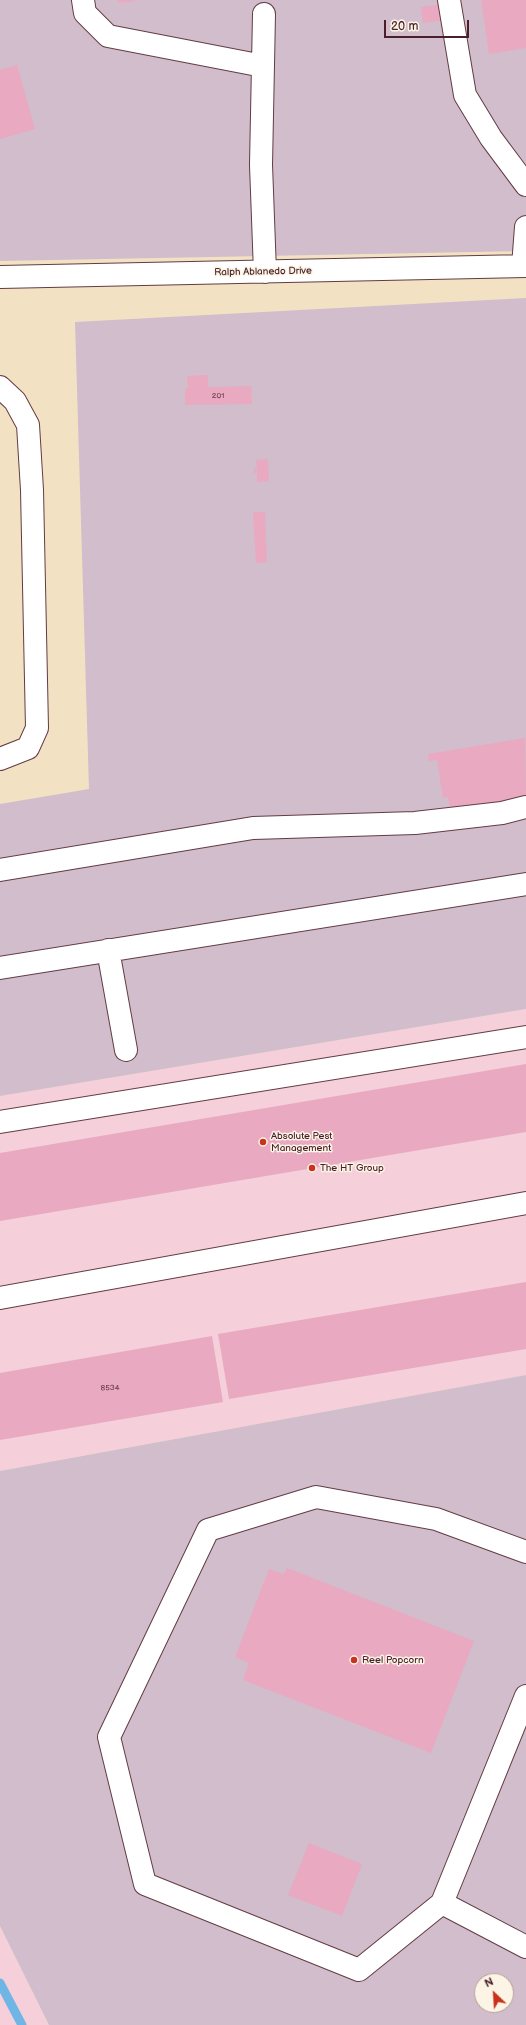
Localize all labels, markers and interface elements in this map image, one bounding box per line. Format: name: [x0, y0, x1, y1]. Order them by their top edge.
scale bar: [386, 12, 471, 38]
text: 20 m: [391, 19, 418, 34]
street label: Ralph Ablanedo Drive: [214, 265, 312, 279]
house number: 201: [212, 391, 224, 401]
place label: Absolute Pest Management: [271, 1130, 332, 1154]
marker: Absolute Pest Management: [258, 1137, 268, 1147]
place label: The HT Group: [320, 1162, 384, 1174]
marker: The HT Group: [307, 1163, 317, 1173]
house number: 8534: [100, 1383, 120, 1393]
place label: Reel Popcorn: [362, 1654, 424, 1666]
marker: Reel Popcorn: [349, 1655, 359, 1665]
north arrow: [474, 1973, 514, 2013]
text: N: [483, 1975, 496, 1990]

